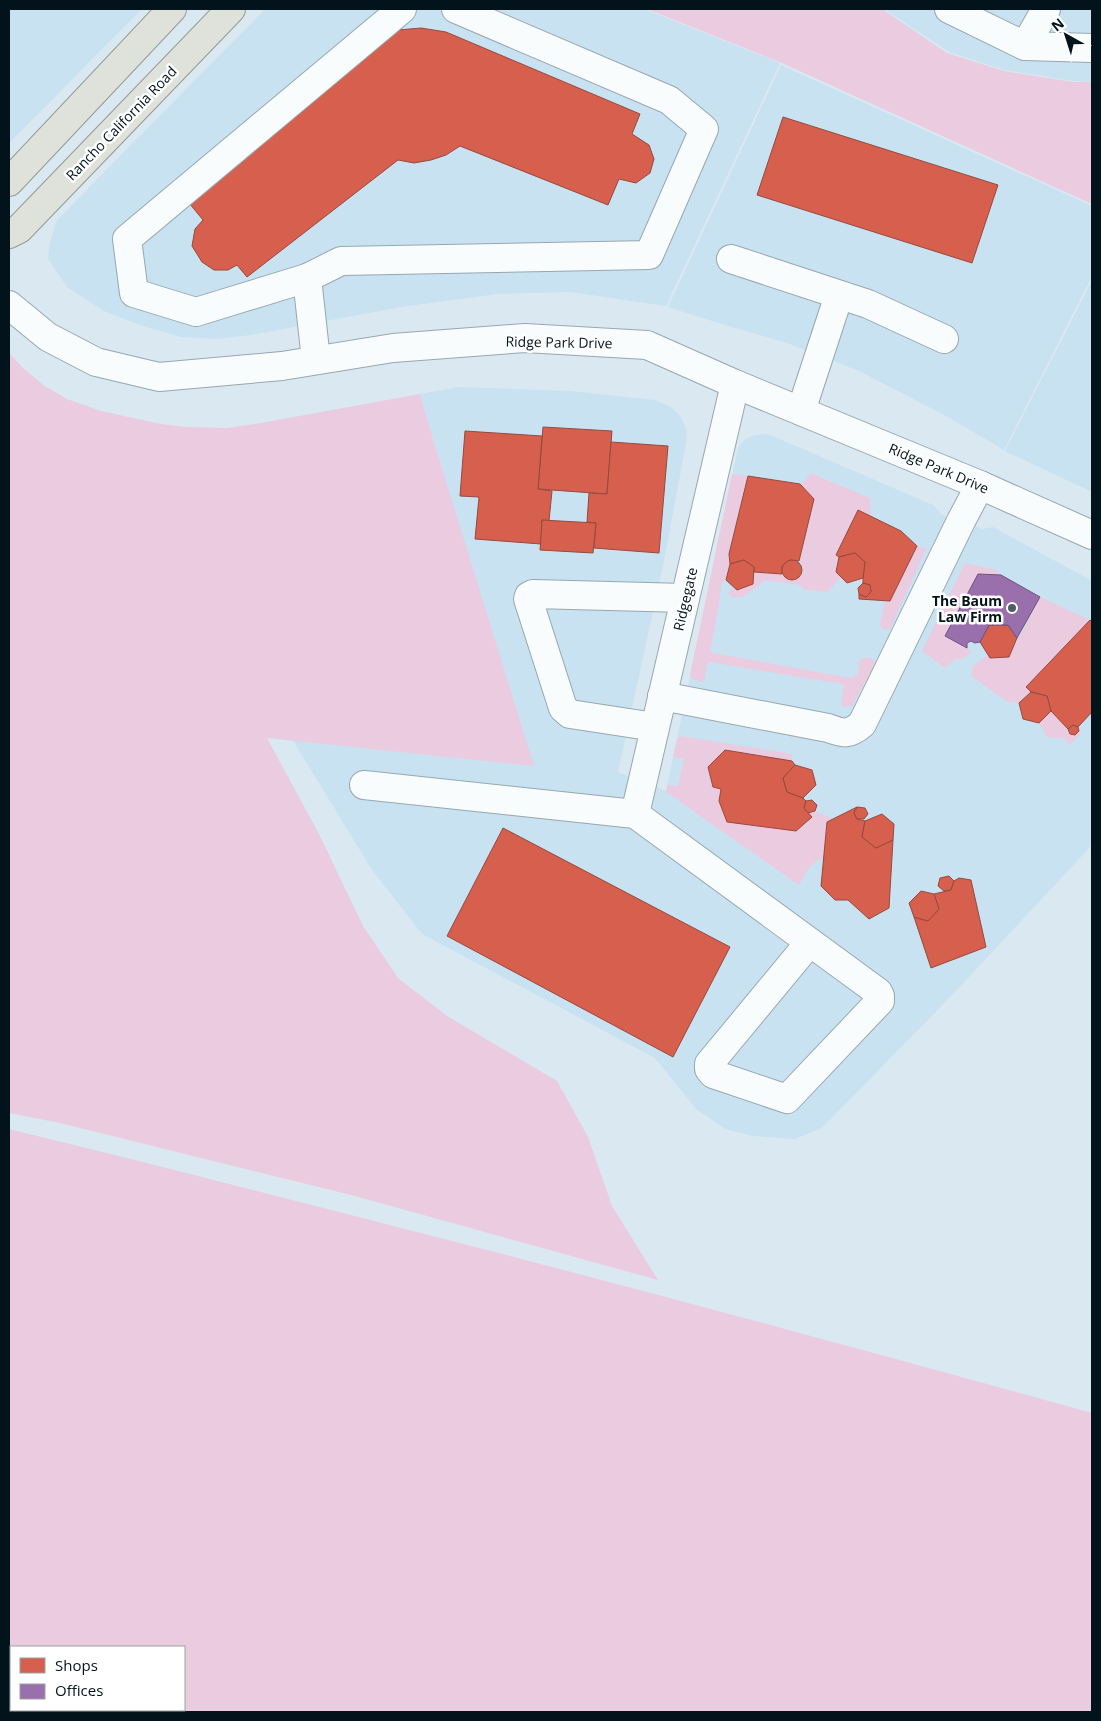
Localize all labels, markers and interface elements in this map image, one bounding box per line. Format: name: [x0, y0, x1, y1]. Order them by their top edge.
north arrow: [1041, 10, 1091, 60]
text: N: [1047, 14, 1068, 35]
street label: Rancho California Road: [61, 62, 181, 184]
street label: Ridge Park Drive: [505, 332, 613, 352]
street label: Ridge Park Drive: [886, 438, 992, 498]
street label: Ridgegate: [668, 565, 702, 633]
place label: The Baum Law Firm: [932, 591, 1002, 626]
marker: The Baum Law Firm: [1006, 602, 1018, 614]
legend: [10, 1646, 185, 1711]
text: Shops: [55, 1655, 98, 1675]
text: Offices: [55, 1680, 103, 1700]

